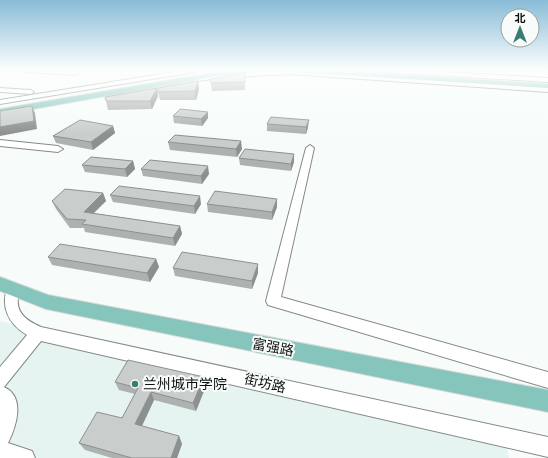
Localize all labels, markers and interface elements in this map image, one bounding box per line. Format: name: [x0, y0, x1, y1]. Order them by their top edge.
north arrow: [500, 8, 540, 48]
text: 北: [515, 12, 526, 24]
street label: 富强路: [251, 336, 295, 359]
street label: 街坊路: [243, 370, 287, 396]
place label: 兰州城市学院: [143, 376, 227, 392]
marker: 兰州城市学院: [130, 379, 140, 389]

